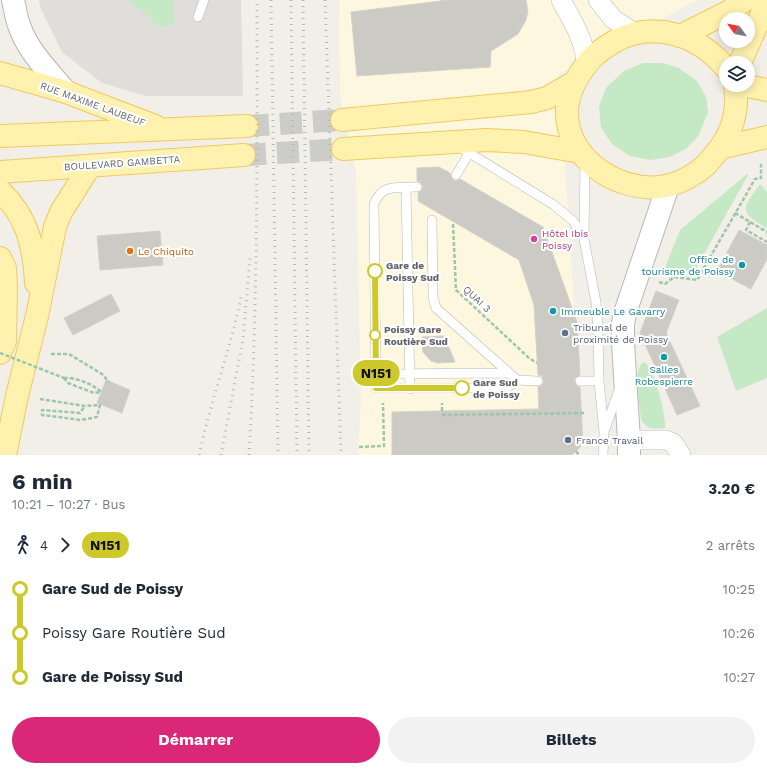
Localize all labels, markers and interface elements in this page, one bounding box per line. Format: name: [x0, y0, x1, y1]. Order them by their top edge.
north arrow: [719, 12, 755, 48]
map controls: [719, 12, 755, 92]
button: layers: [719, 56, 755, 92]
street label: RUE MAXIME LAUBEUF: [39, 80, 147, 128]
street label: BOULEVARD GAMBETTA: [64, 153, 181, 173]
place label: Hôtel Ibis Poissy: [542, 228, 588, 251]
marker: Hôtel Ibis Poissy: [529, 234, 539, 244]
marker: Le Chiquito: [125, 246, 135, 256]
place label: Le Chiquito: [138, 246, 194, 257]
place label: Office de tourisme de Poissy: [641, 254, 735, 277]
place label: Gare de Poissy Sud: [386, 260, 439, 283]
marker: Office de tourisme de Poissy: [737, 260, 747, 270]
marker: Gare de Poissy Sud: [367, 263, 383, 279]
street label: QUAI 3: [461, 284, 493, 314]
marker: Immeuble Le Gavarry: [548, 306, 558, 316]
place label: Immeuble Le Gavarry: [561, 306, 666, 317]
place label: Tribunal de proximité de Poissy: [573, 322, 669, 345]
place label: Poissy Gare Routière Sud: [384, 324, 448, 347]
marker: Tribunal de proximité de Poissy: [560, 328, 570, 338]
marker: Poissy Gare Routière Sud: [369, 329, 381, 341]
marker: Salles Robespierre: [659, 352, 669, 362]
line badge: N151: [348, 360, 404, 386]
place label: Salles Robespierre: [635, 364, 693, 387]
text: N151: [361, 365, 391, 381]
place label: Gare Sud de Poissy: [473, 377, 520, 400]
marker: Gare Sud de Poissy: [454, 380, 470, 396]
marker: France Travail: [563, 435, 573, 445]
place label: France Travail: [576, 435, 643, 446]
text: 6 min: [12, 469, 73, 494]
text: 3.20 €: [708, 480, 755, 498]
text: 10:21 – 10:27 · Bus: [12, 497, 125, 512]
icon: walk: [12, 534, 34, 556]
icon: forward: [54, 534, 76, 556]
text: N151: [90, 537, 121, 553]
text: 4: [40, 538, 48, 553]
text: 2 arrêts: [706, 538, 755, 553]
text: Gare Sud de Poissy: [42, 580, 183, 598]
text: 10:25: [723, 582, 755, 597]
text: Poissy Gare Routière Sud: [42, 624, 226, 642]
text: 10:26: [723, 626, 755, 641]
text: Gare de Poissy Sud: [42, 668, 183, 686]
text: 10:27: [723, 670, 755, 685]
button: Démarrer: [12, 717, 380, 763]
button: Billets: [388, 717, 755, 763]

